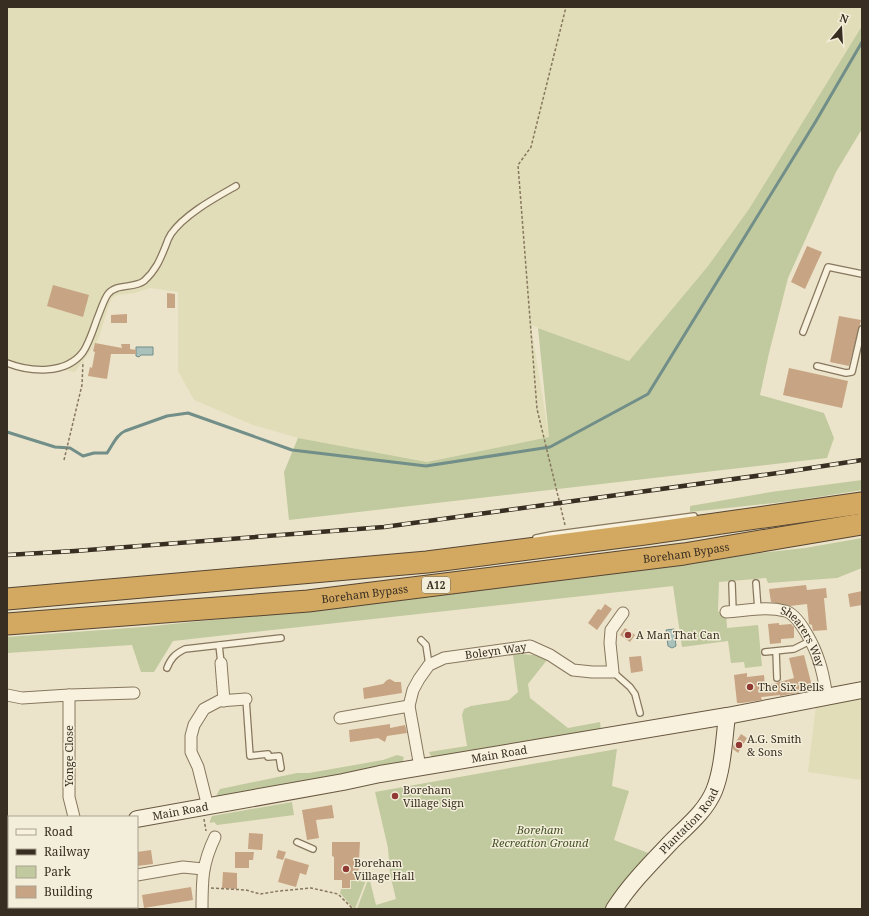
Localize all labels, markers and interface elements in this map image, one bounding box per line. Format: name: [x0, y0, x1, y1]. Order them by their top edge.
north arrow: [821, 8, 861, 48]
text: N: [838, 10, 851, 27]
street label: Boreham Bypass: [642, 538, 730, 566]
road number: A12: [422, 577, 450, 593]
street label: Boreham Bypass: [320, 581, 409, 606]
street label: Shearers Way: [779, 602, 829, 669]
place label: A Man That Can: [636, 627, 720, 642]
marker: A Man That Can: [623, 630, 633, 640]
street label: Boleyn Way: [464, 638, 528, 662]
place label: The Six Bells: [758, 679, 824, 694]
marker: The Six Bells: [745, 682, 755, 692]
street label: Yonge Close: [61, 725, 76, 788]
place label: A.G. Smith & Sons: [747, 731, 802, 759]
marker: A.G. Smith & Sons: [734, 740, 744, 750]
street label: Main Road: [470, 741, 528, 766]
place label: Boreham Village Sign: [403, 782, 464, 810]
street label: Plantation Road: [656, 785, 722, 857]
marker: Boreham Village Sign: [390, 791, 400, 801]
street label: Main Road: [151, 798, 210, 823]
legend: [8, 816, 138, 908]
park label: Boreham Recreation Ground: [491, 822, 589, 850]
text: Road: [44, 823, 74, 840]
text: Railway: [44, 843, 90, 860]
place label: Boreham Village Hall: [354, 855, 415, 883]
text: Park: [44, 863, 72, 880]
marker: Boreham Village Hall: [341, 864, 351, 874]
text: Building: [44, 883, 93, 900]

